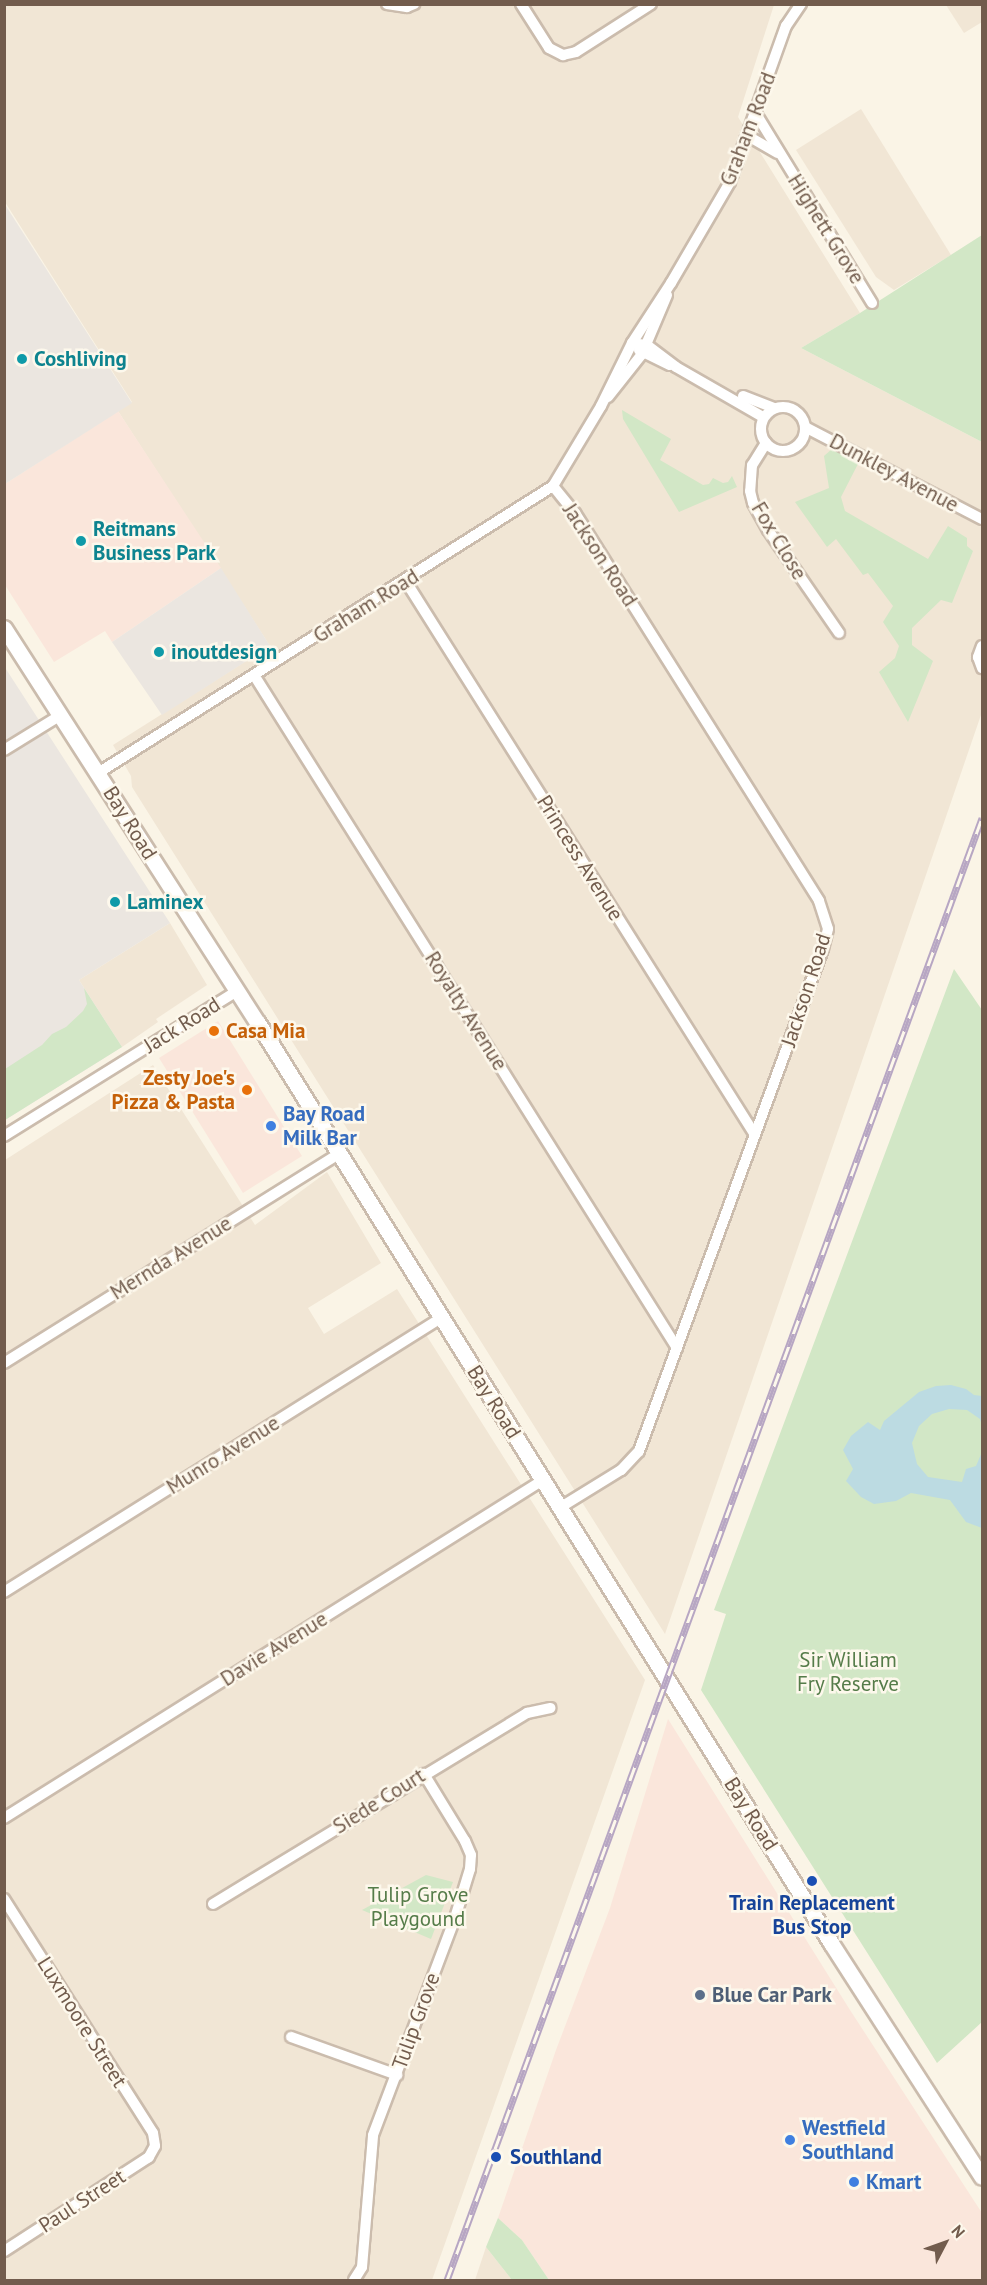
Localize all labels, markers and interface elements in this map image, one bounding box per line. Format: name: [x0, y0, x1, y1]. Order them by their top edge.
street label: Graham Road: [715, 69, 781, 189]
street label: Highett Grove: [782, 170, 870, 288]
place label: Coshliving: [34, 346, 127, 372]
marker: Coshliving: [15, 352, 29, 366]
street label: Dunkley Avenue: [825, 428, 963, 518]
street label: Fox Close: [746, 497, 812, 585]
street label: Jackson Road: [557, 499, 643, 611]
place label: Reitmans Business Park: [93, 516, 216, 566]
marker: Reitmans Business Park: [74, 534, 88, 548]
street label: Graham Road: [309, 564, 423, 648]
place label: inoutdesign: [171, 639, 277, 665]
marker: inoutdesign: [152, 645, 166, 659]
street label: Bay Road: [97, 781, 163, 865]
street label: Princess Avenue: [531, 790, 629, 926]
place label: Laminex: [127, 889, 203, 915]
marker: Laminex: [108, 895, 122, 909]
street label: Jackson Road: [776, 930, 836, 1050]
street label: Royalty Avenue: [419, 946, 513, 1076]
street label: Jack Road: [139, 991, 225, 1059]
place label: Casa Mia: [226, 1018, 305, 1044]
marker: Casa Mia: [207, 1024, 221, 1038]
place label: Zesty Joe's Pizza & Pasta: [112, 1065, 235, 1115]
marker: Zesty Joe's Pizza & Pasta: [240, 1083, 254, 1097]
place label: Bay Road Milk Bar: [283, 1101, 366, 1151]
marker: Bay Road Milk Bar: [264, 1119, 278, 1133]
street label: Mernda Avenue: [105, 1211, 237, 1305]
street label: Bay Road: [461, 1360, 527, 1444]
street label: Munro Avenue: [162, 1410, 284, 1500]
street label: Davie Avenue: [216, 1606, 332, 1692]
park label: Sir William Fry Reserve: [797, 1647, 899, 1697]
street label: Siede Court: [328, 1763, 430, 1839]
street label: Bay Road: [718, 1772, 784, 1856]
marker: Train Replacement Bus Stop: [805, 1874, 819, 1888]
park label: Tulip Grove Playgound: [367, 1882, 469, 1932]
place label: Train Replacement Bus Stop: [729, 1890, 895, 1940]
street label: Luxmoore Street: [32, 1952, 132, 2092]
street label: Tulip Grove: [387, 1969, 445, 2073]
place label: Blue Car Park: [712, 1982, 832, 2008]
marker: Blue Car Park: [693, 1988, 707, 2002]
place label: Westfield Southland: [802, 2115, 894, 2165]
marker: Westfield Southland: [783, 2133, 797, 2147]
place label: Southland: [510, 2144, 602, 2170]
marker: Southland: [487, 2148, 505, 2166]
street label: Paul Street: [34, 2164, 130, 2238]
place label: Kmart: [866, 2169, 921, 2195]
marker: Kmart: [847, 2175, 861, 2189]
north arrow: [915, 2213, 975, 2273]
text: N: [948, 2221, 970, 2242]

